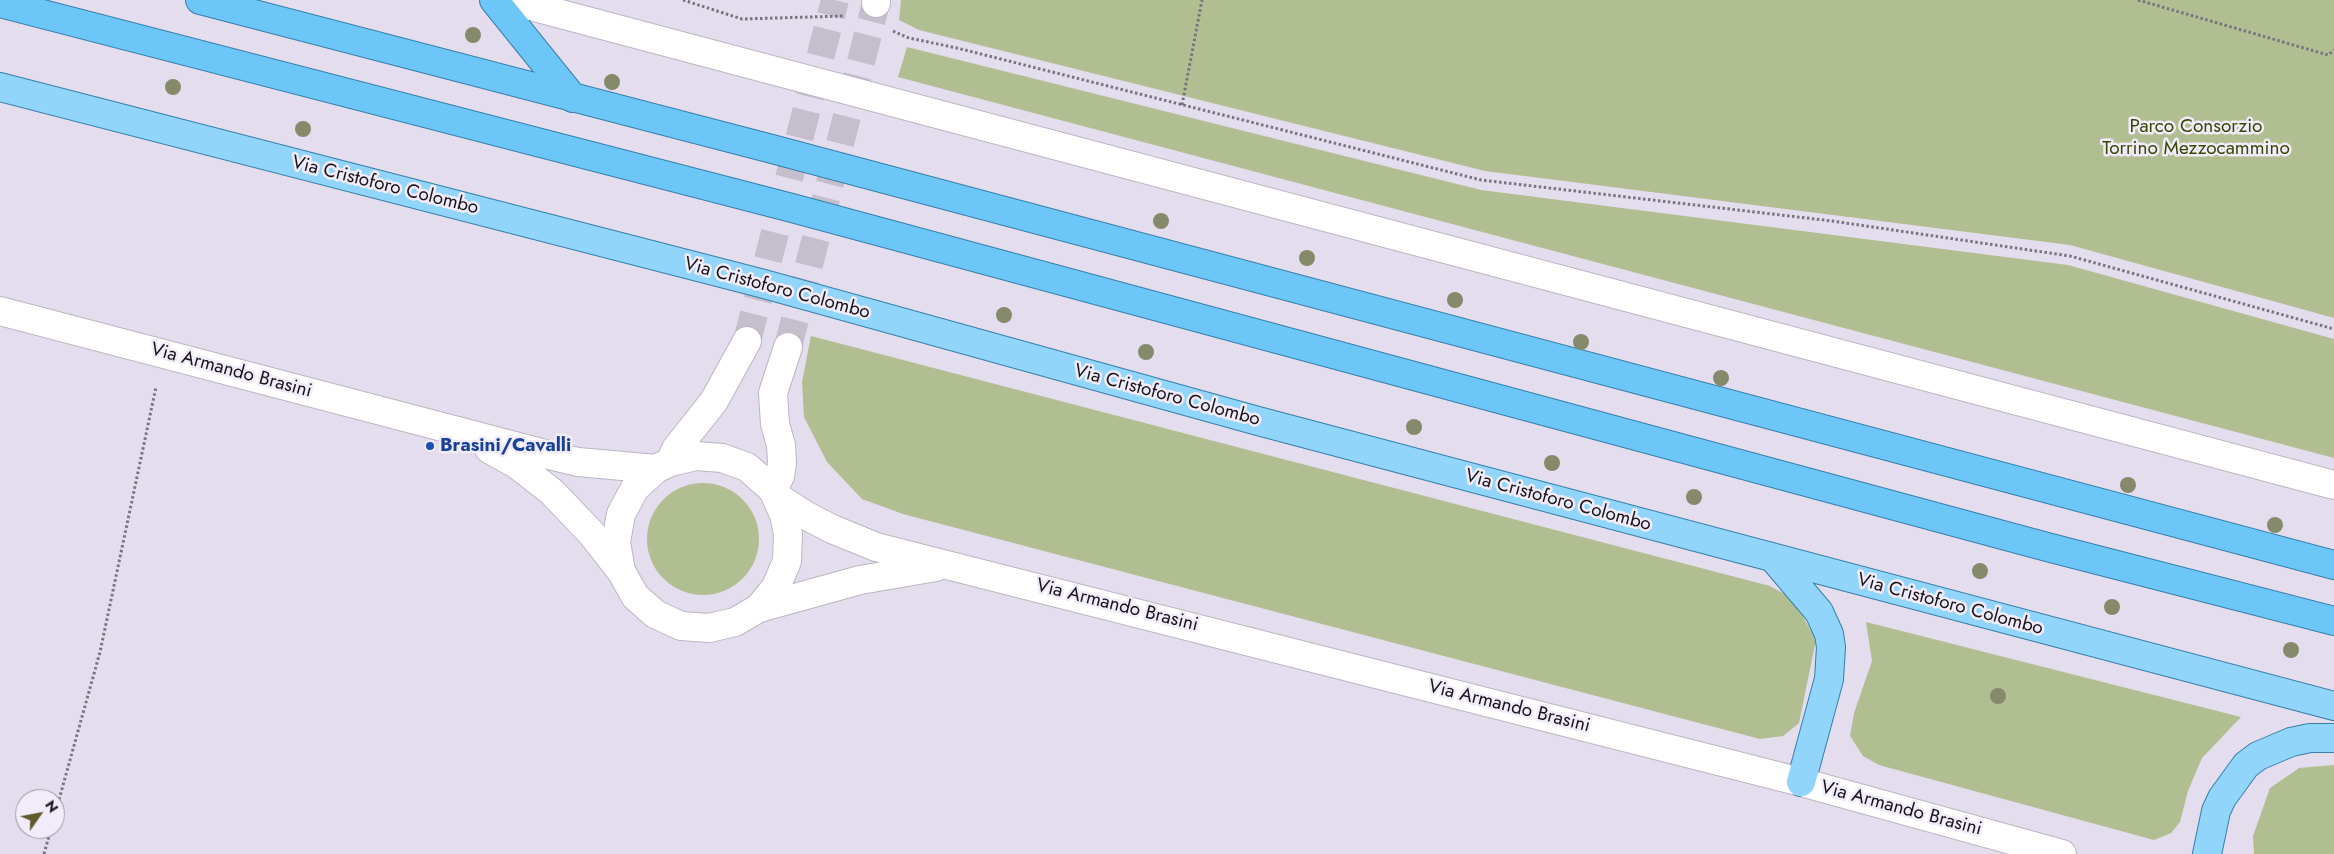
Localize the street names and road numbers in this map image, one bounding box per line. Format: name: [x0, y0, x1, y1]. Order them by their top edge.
street label: Via Cristoforo Colombo: [289, 152, 481, 220]
street label: Via Cristoforo Colombo: [681, 253, 873, 325]
street label: Via Armando Brasini: [148, 339, 314, 403]
street label: Via Cristoforo Colombo: [1071, 360, 1263, 432]
street label: Via Cristoforo Colombo: [1462, 465, 1654, 537]
street label: Via Cristoforo Colombo: [1854, 569, 2046, 641]
street label: Via Armando Brasini: [1034, 575, 1200, 637]
street label: Via Armando Brasini: [1426, 676, 1592, 738]
street label: Via Armando Brasini: [1818, 777, 1984, 841]

